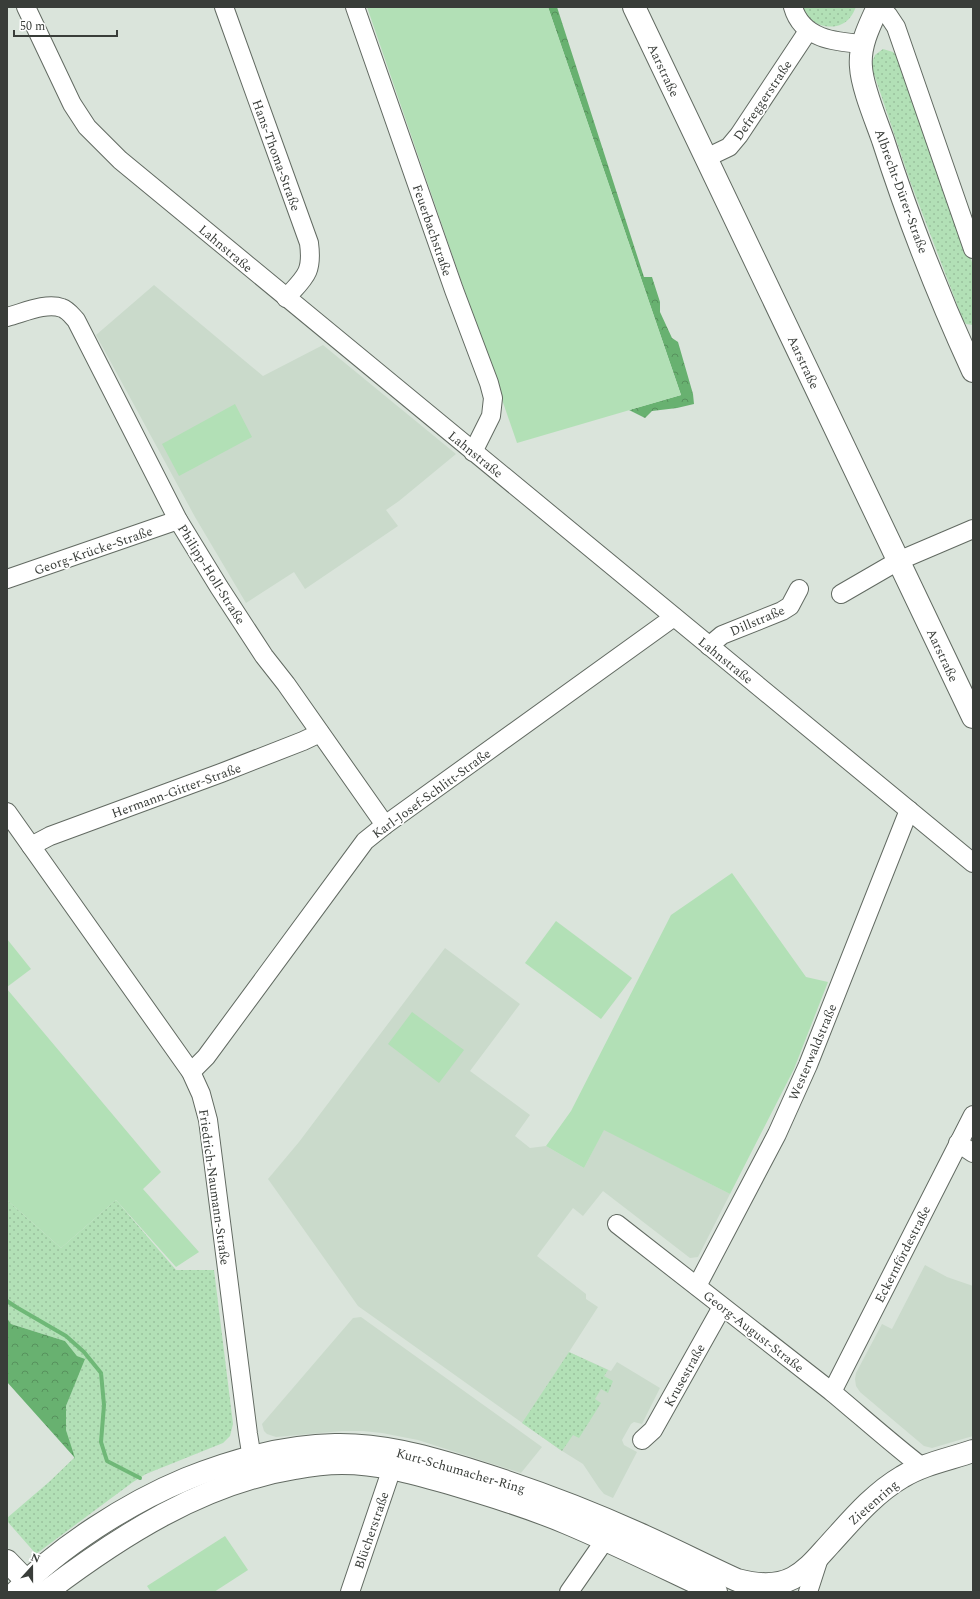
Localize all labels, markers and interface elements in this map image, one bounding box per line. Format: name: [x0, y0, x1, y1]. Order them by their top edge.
scale bar: [14, 12, 117, 38]
text: 50 m: [20, 17, 45, 36]
street label: Aarstraße: [642, 40, 684, 101]
street label: Defreggerstraße: [728, 56, 797, 145]
street label: Hans-Thoma-Straße: [247, 97, 306, 214]
street label: Albrecht-Dürer-Straße: [869, 126, 933, 257]
street label: Feuerbachstraße: [407, 182, 457, 279]
street label: Lahnstraße: [194, 220, 257, 278]
street label: Aarstraße: [782, 332, 824, 393]
street label: Lahnstraße: [444, 426, 507, 483]
street label: Philipp-Holl-Straße: [172, 520, 250, 629]
street label: Georg-Krücke-Straße: [31, 521, 155, 581]
street label: Dillstraße: [727, 600, 788, 641]
street label: Aarstraße: [921, 625, 963, 686]
street label: Lahnstraße: [694, 632, 757, 689]
street label: Karl-Josef-Schlitt-Straße: [368, 744, 495, 844]
street label: Hermann-Gitter-Straße: [109, 758, 244, 824]
street label: Westerwaldstraße: [783, 1001, 842, 1104]
street label: Friedrich-Naumann-Straße: [193, 1108, 235, 1266]
street label: Eckernfördestraße: [870, 1202, 936, 1307]
street label: Georg-August-Straße: [699, 1286, 808, 1378]
street label: Krusestraße: [659, 1340, 711, 1411]
street label: Kurt-Schumacher-Ring: [394, 1443, 528, 1499]
street label: Zietenring: [844, 1475, 903, 1530]
street label: Blücherstraße: [349, 1489, 395, 1572]
north arrow: [12, 1547, 52, 1587]
text: N: [28, 1549, 43, 1568]

